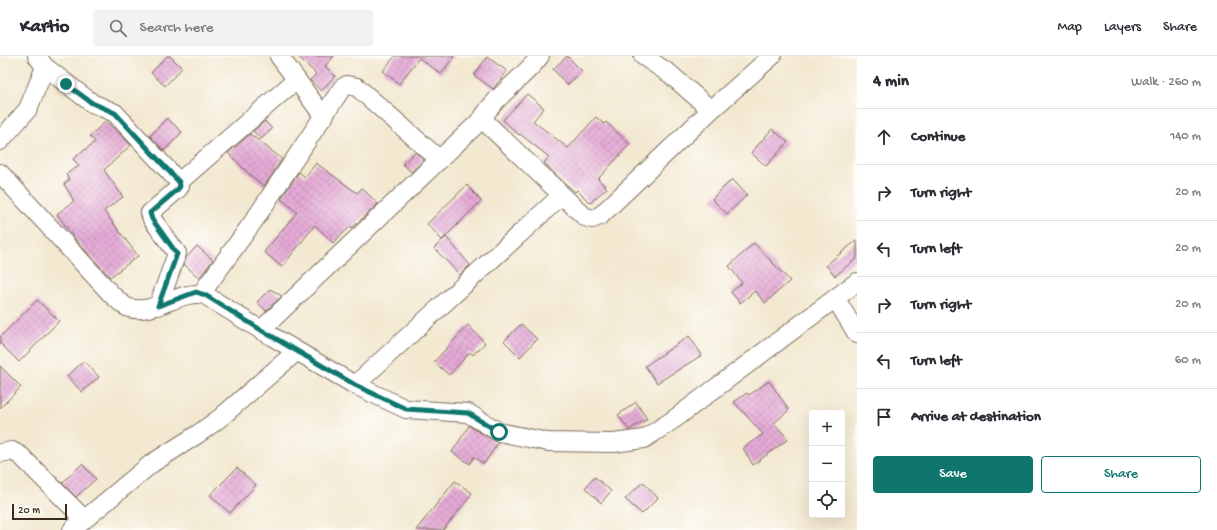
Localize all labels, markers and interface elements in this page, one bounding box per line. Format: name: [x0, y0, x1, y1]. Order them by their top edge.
search box: [93, 10, 373, 46]
text: Kartio: [20, 16, 69, 39]
icon: search: [107, 17, 129, 39]
text: Search here: [139, 19, 213, 37]
text: Map: [1058, 19, 1082, 36]
text: Layers: [1104, 19, 1141, 36]
text: Share: [1163, 19, 1197, 36]
text: 4 min: [873, 72, 909, 92]
route end: [57, 75, 75, 93]
text: Walk · 260 m: [1131, 75, 1201, 90]
icon: ahead: [873, 126, 895, 148]
text: Continue: [911, 128, 965, 146]
text: 140 m: [1170, 129, 1201, 144]
icon: right: [873, 182, 895, 204]
text: Turn right: [911, 184, 971, 202]
text: 20 m: [1175, 185, 1201, 200]
icon: left: [873, 238, 895, 260]
text: Turn left: [911, 240, 962, 258]
text: 20 m: [1175, 241, 1201, 256]
icon: right: [873, 294, 895, 316]
text: Turn right: [911, 296, 971, 314]
text: 20 m: [1175, 297, 1201, 312]
icon: left: [873, 350, 895, 372]
text: Turn left: [911, 352, 962, 370]
text: 60 m: [1175, 353, 1201, 368]
icon: arrive: [873, 406, 895, 428]
text: Arrive at destination: [911, 408, 1041, 426]
map controls: [809, 410, 845, 518]
button: +: [809, 410, 845, 446]
route start: [490, 423, 508, 441]
button: −: [809, 446, 845, 482]
button: Save: [873, 456, 1033, 493]
button: Share: [1041, 456, 1201, 493]
button: locate: [809, 482, 845, 518]
scale bar: [12, 502, 67, 521]
text: 20 m: [18, 505, 40, 517]

